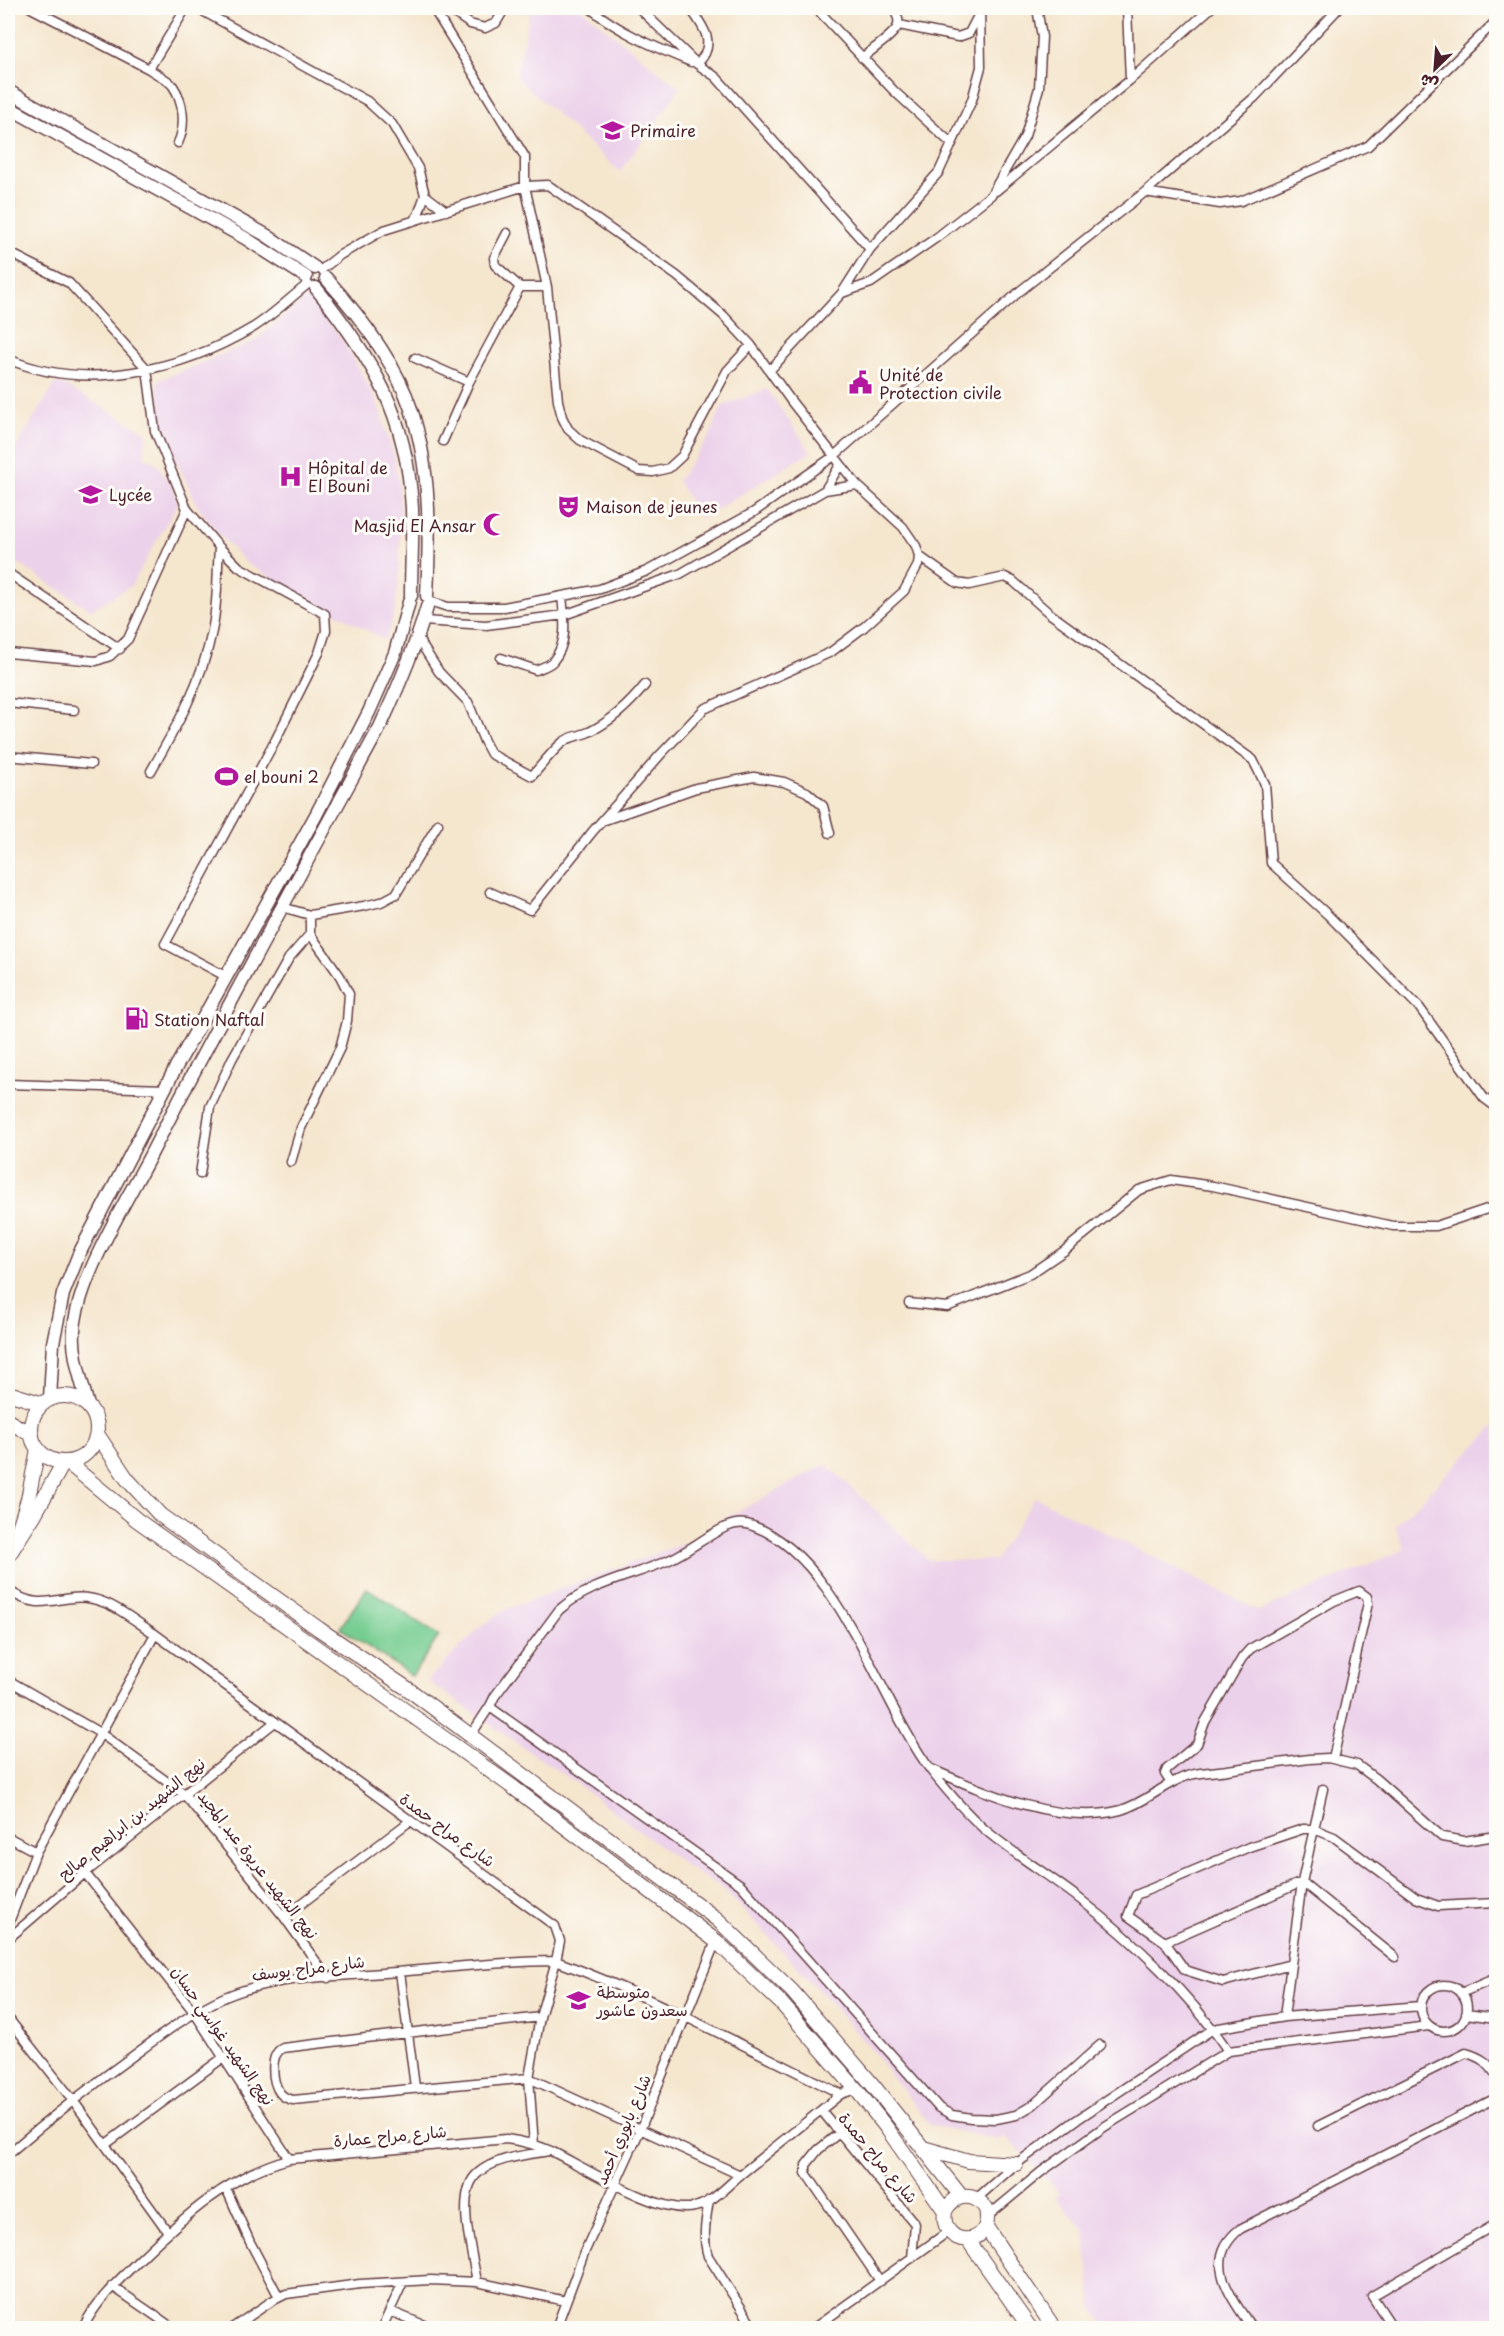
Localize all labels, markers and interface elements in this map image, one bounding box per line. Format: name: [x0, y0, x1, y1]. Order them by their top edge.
north arrow: [1405, 39, 1465, 99]
text: ش: [1415, 69, 1441, 98]
school or university icon: Primaire: [599, 117, 625, 143]
place label: Primaire: [630, 118, 696, 142]
place label: Unité de Protection civile: [879, 362, 1002, 404]
public building icon: Unité de Protection civile: [848, 370, 874, 396]
place label: Hôpital de El Bouni: [308, 455, 388, 497]
hospital icon: Hôpital de El Bouni: [277, 463, 303, 489]
school or university icon: Lycée: [78, 481, 104, 507]
place label: Lycée: [109, 482, 152, 506]
theatre icon: Maison de jeunes: [555, 493, 581, 519]
place label: Maison de jeunes: [586, 494, 717, 518]
mosque icon: Masjid El Ansar: [481, 512, 507, 538]
place label: Masjid El Ansar: [354, 513, 477, 537]
sports icon: el bouni 2: [213, 763, 239, 789]
place label: el bouni 2: [244, 764, 319, 788]
fuel station icon: Station Naftal: [123, 1006, 149, 1032]
place label: Station Naftal: [154, 1007, 265, 1031]
street label: نهج الشهيد بن ابراهيم صالح: [52, 1751, 211, 1886]
street label: نهج الشهيد عريوة عبد المجيد: [193, 1784, 325, 1944]
street label: شارع مراح حمدة: [395, 1786, 501, 1873]
street label: شارع مراح يوسف: [250, 1948, 366, 1987]
street label: نهج الشهيد غواسي حسان: [163, 1960, 281, 2112]
place label: متوسطة سعدون عاشور: [595, 1979, 688, 2021]
school or university icon: متوسطة سعدون عاشور: [566, 1987, 592, 2013]
street label: شارع بابوري أحمد: [588, 2070, 657, 2188]
street label: شارع مراح حمدة: [833, 2106, 924, 2208]
street label: شارع مراح عمارة: [332, 2118, 448, 2153]

